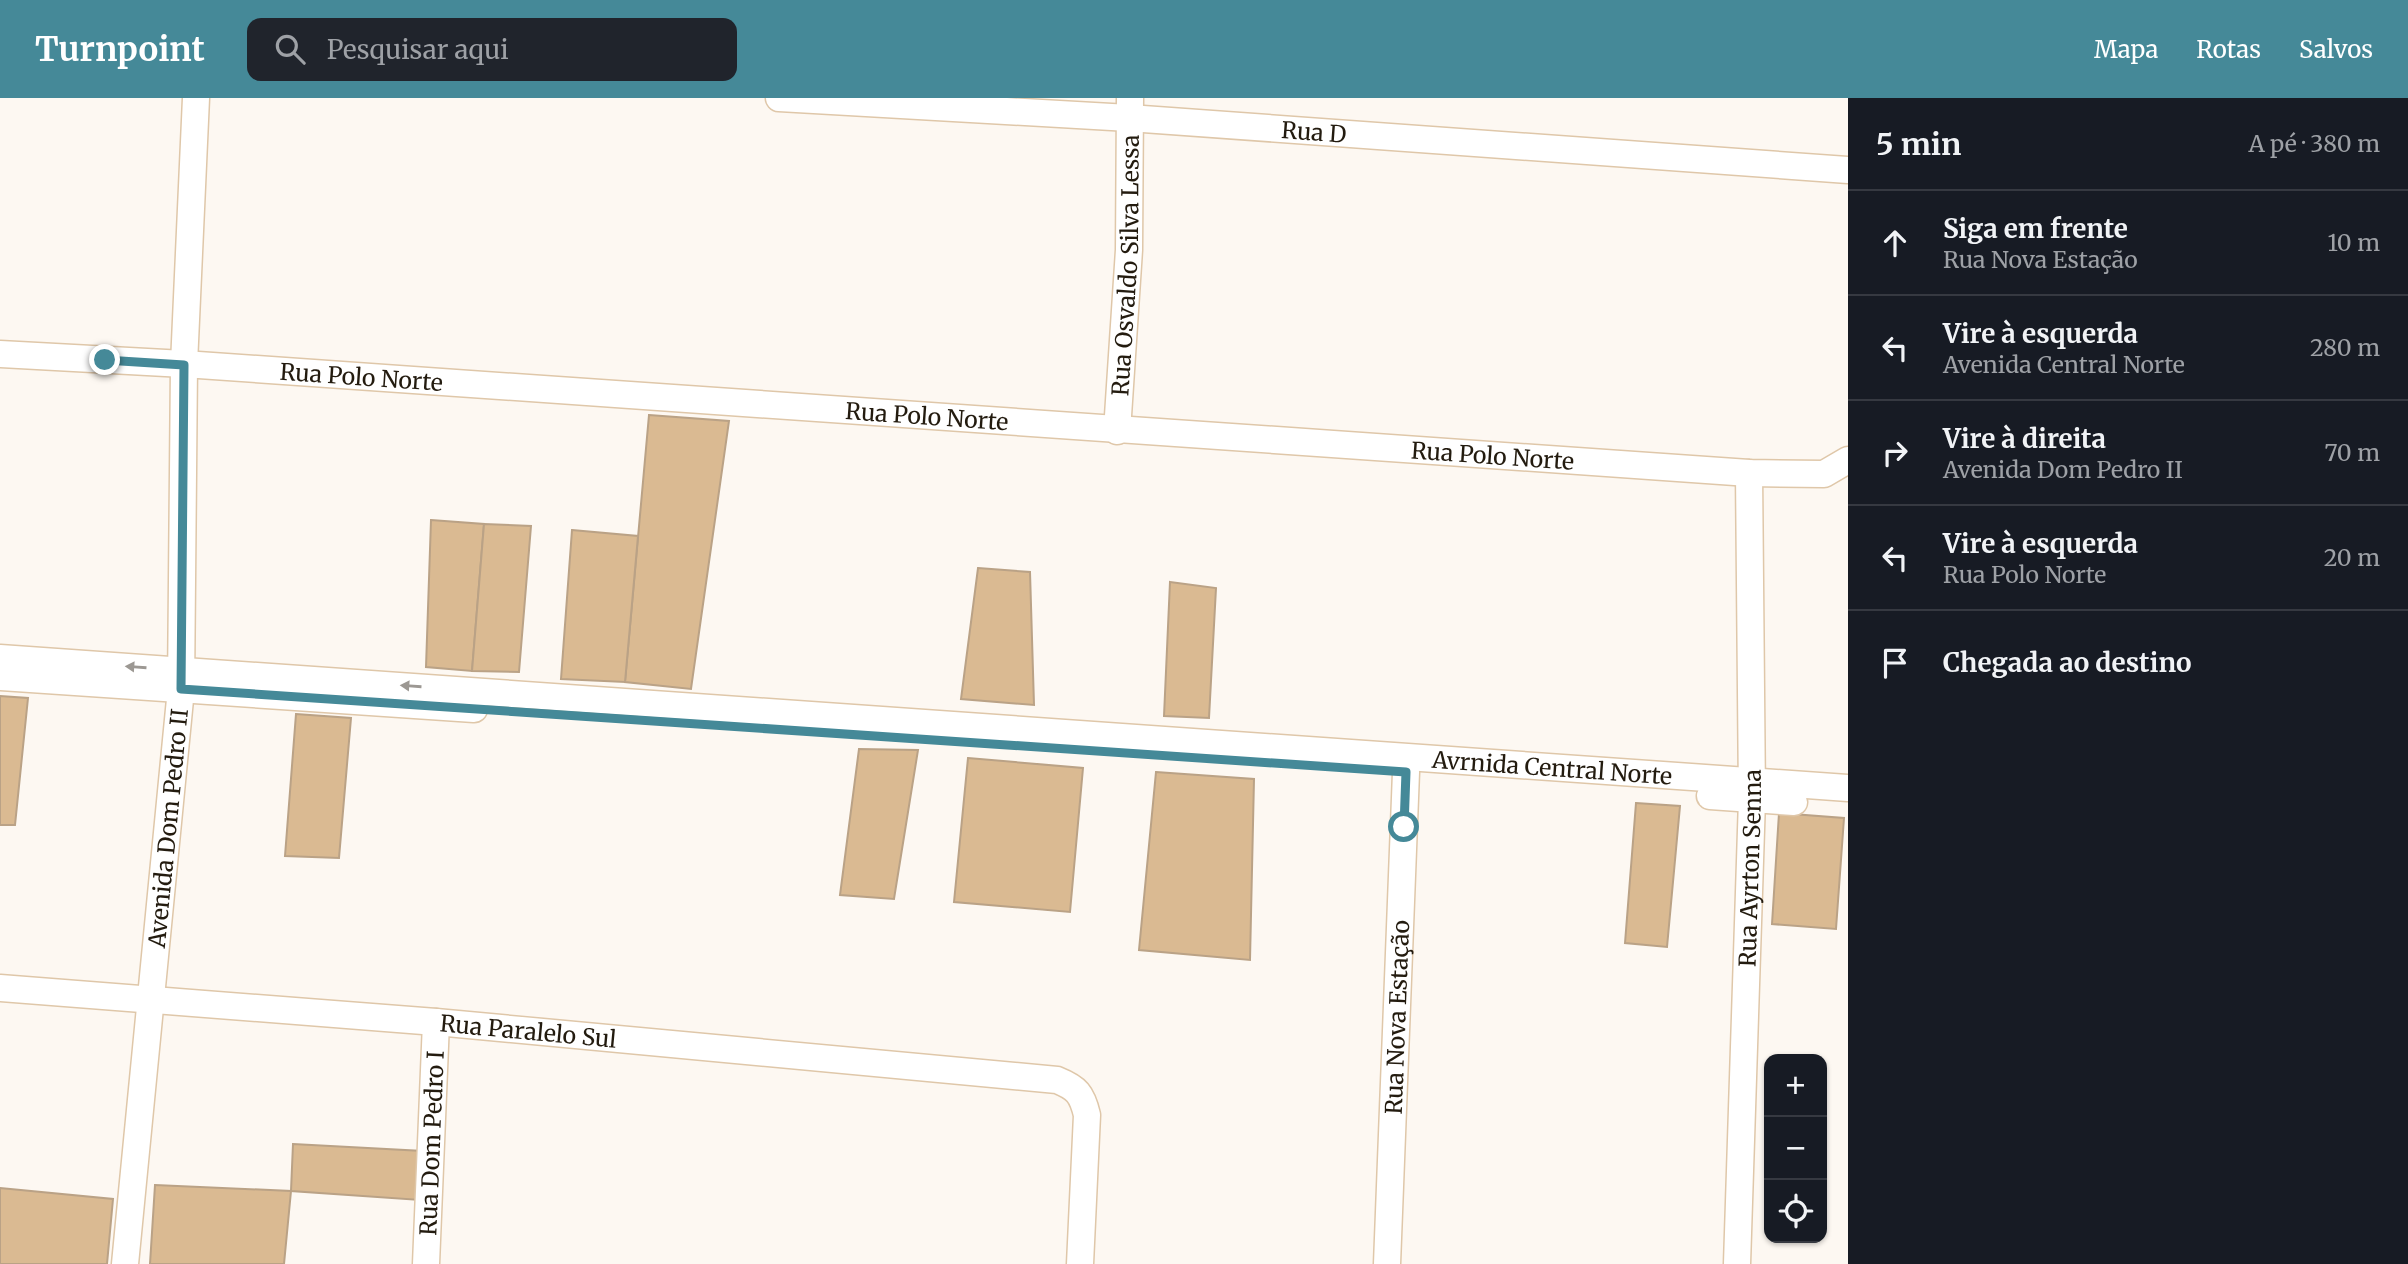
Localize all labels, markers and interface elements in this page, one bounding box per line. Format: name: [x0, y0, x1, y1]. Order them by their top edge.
search box: [247, 18, 737, 81]
text: Turnpoint: [35, 29, 205, 70]
icon: search: [271, 30, 309, 68]
text: Pesquisar aqui: [327, 33, 509, 66]
text: Mapa: [2094, 34, 2158, 65]
text: Rotas: [2196, 34, 2261, 65]
text: Salvos: [2299, 34, 2373, 65]
street label: Rua D: [1280, 115, 1348, 148]
text: 5 min: [1876, 125, 1961, 163]
text: A pé · 380 m: [2248, 129, 2380, 158]
street label: Rua Osvaldo Silva Lessa: [1105, 135, 1144, 397]
text: Siga em frente: [1943, 212, 2128, 245]
icon: ahead: [1876, 224, 1914, 262]
text: 10 m: [2327, 228, 2380, 257]
text: Rua Nova Estação: [1943, 245, 2138, 274]
text: Vire à esquerda: [1943, 317, 2138, 350]
icon: left: [1876, 329, 1914, 367]
text: 280 m: [2310, 333, 2380, 362]
route end: [89, 344, 120, 375]
text: Avenida Central Norte: [1943, 350, 2185, 379]
street label: Rua Polo Norte: [279, 356, 444, 396]
street label: Rua Polo Norte: [844, 396, 1009, 436]
text: Vire à direita: [1943, 422, 2106, 455]
icon: right: [1876, 434, 1914, 472]
street label: Rua Polo Norte: [1410, 435, 1575, 475]
text: 70 m: [2324, 438, 2380, 467]
text: Avenida Dom Pedro II: [1943, 455, 2183, 484]
text: Vire à esquerda: [1943, 527, 2138, 560]
icon: left: [1876, 539, 1914, 577]
text: 20 m: [2324, 543, 2380, 572]
text: Rua Polo Norte: [1943, 560, 2106, 589]
icon: arrive: [1876, 644, 1914, 682]
text: Chegada ao destino: [1943, 646, 2192, 679]
one-way arrow: [124, 661, 146, 672]
one-way arrow: [400, 680, 422, 691]
street label: Avenida Dom Pedro II: [141, 707, 194, 950]
street label: Avrnida Central Norte: [1430, 744, 1673, 790]
street label: Rua Ayrton Senna: [1732, 769, 1767, 968]
route start: [1388, 811, 1419, 842]
street label: Rua Nova Estação: [1378, 919, 1415, 1115]
street label: Rua Paralelo Sul: [439, 1008, 618, 1053]
street label: Rua Dom Pedro I: [413, 1050, 449, 1236]
map controls: [1764, 1054, 1827, 1243]
button: +: [1764, 1054, 1827, 1117]
button: −: [1764, 1117, 1827, 1180]
button: locate: [1764, 1180, 1827, 1243]

